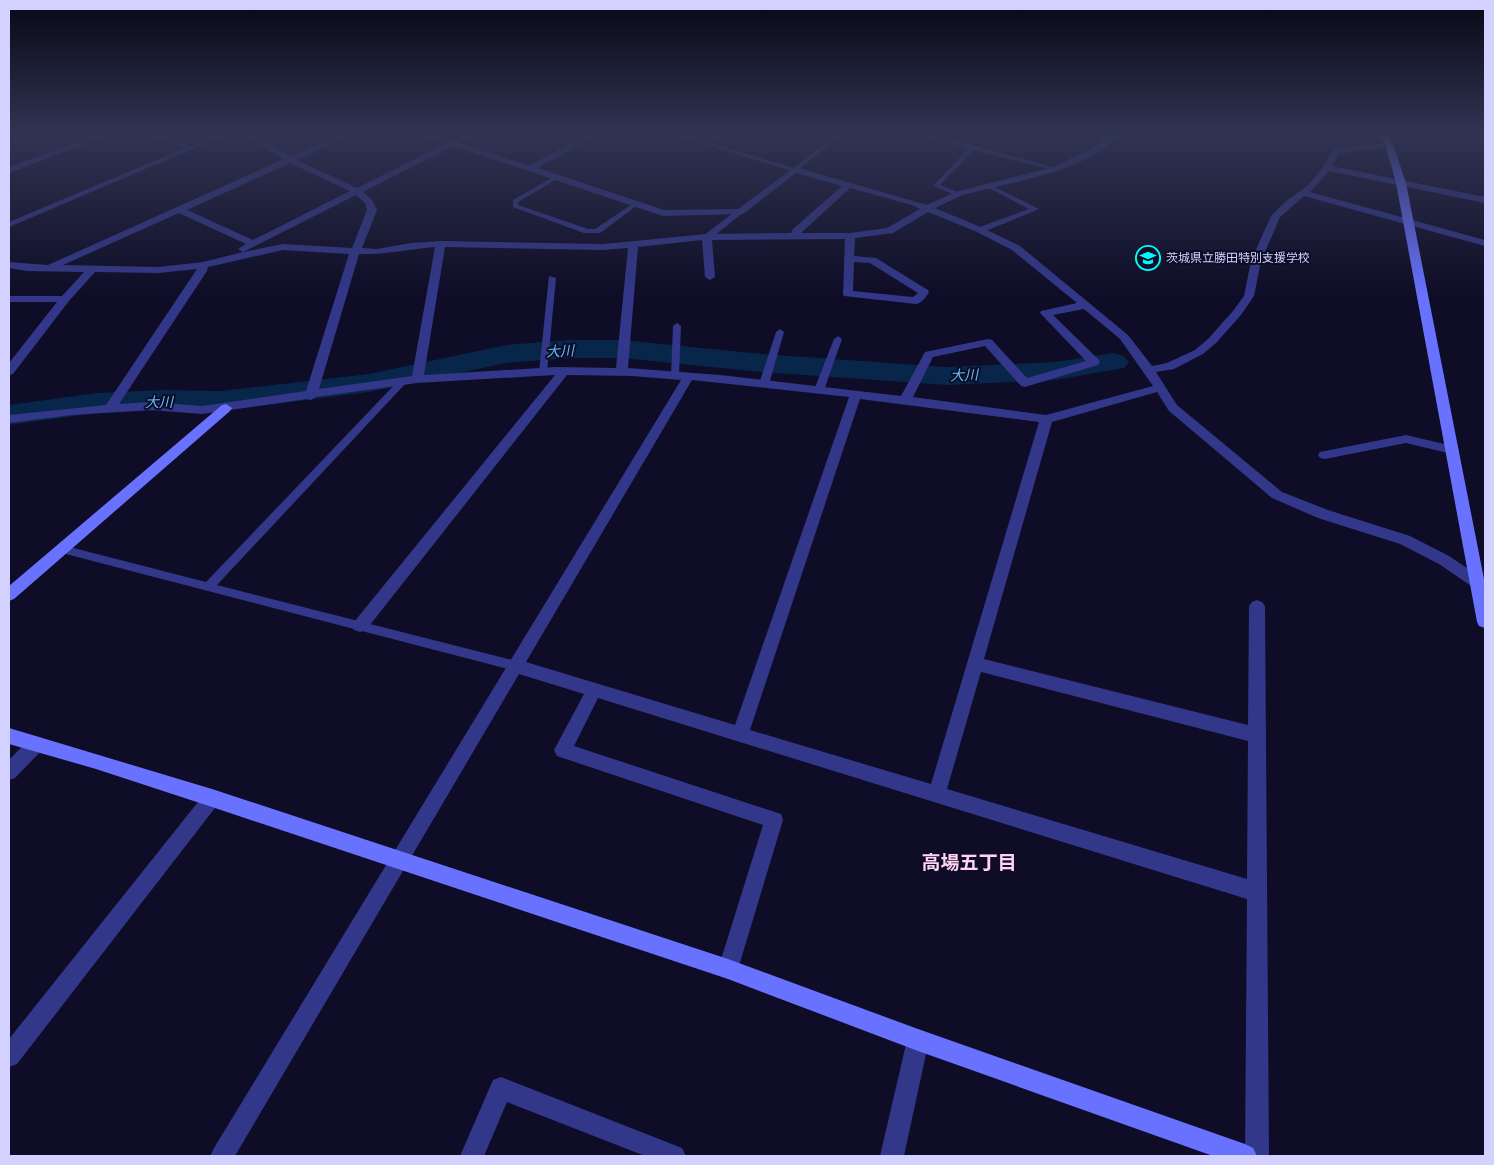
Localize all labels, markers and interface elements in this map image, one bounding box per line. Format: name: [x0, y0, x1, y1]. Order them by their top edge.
school or university icon: 茨城県立勝田特別支援学校: [1135, 245, 1161, 271]
place label: 茨城県立勝田特別支援学校: [1166, 251, 1310, 265]
water label: 大川: [546, 342, 576, 360]
water label: 大川: [950, 366, 980, 383]
water label: 大川: [145, 394, 175, 410]
district label: 高場五丁目: [921, 852, 1017, 873]

